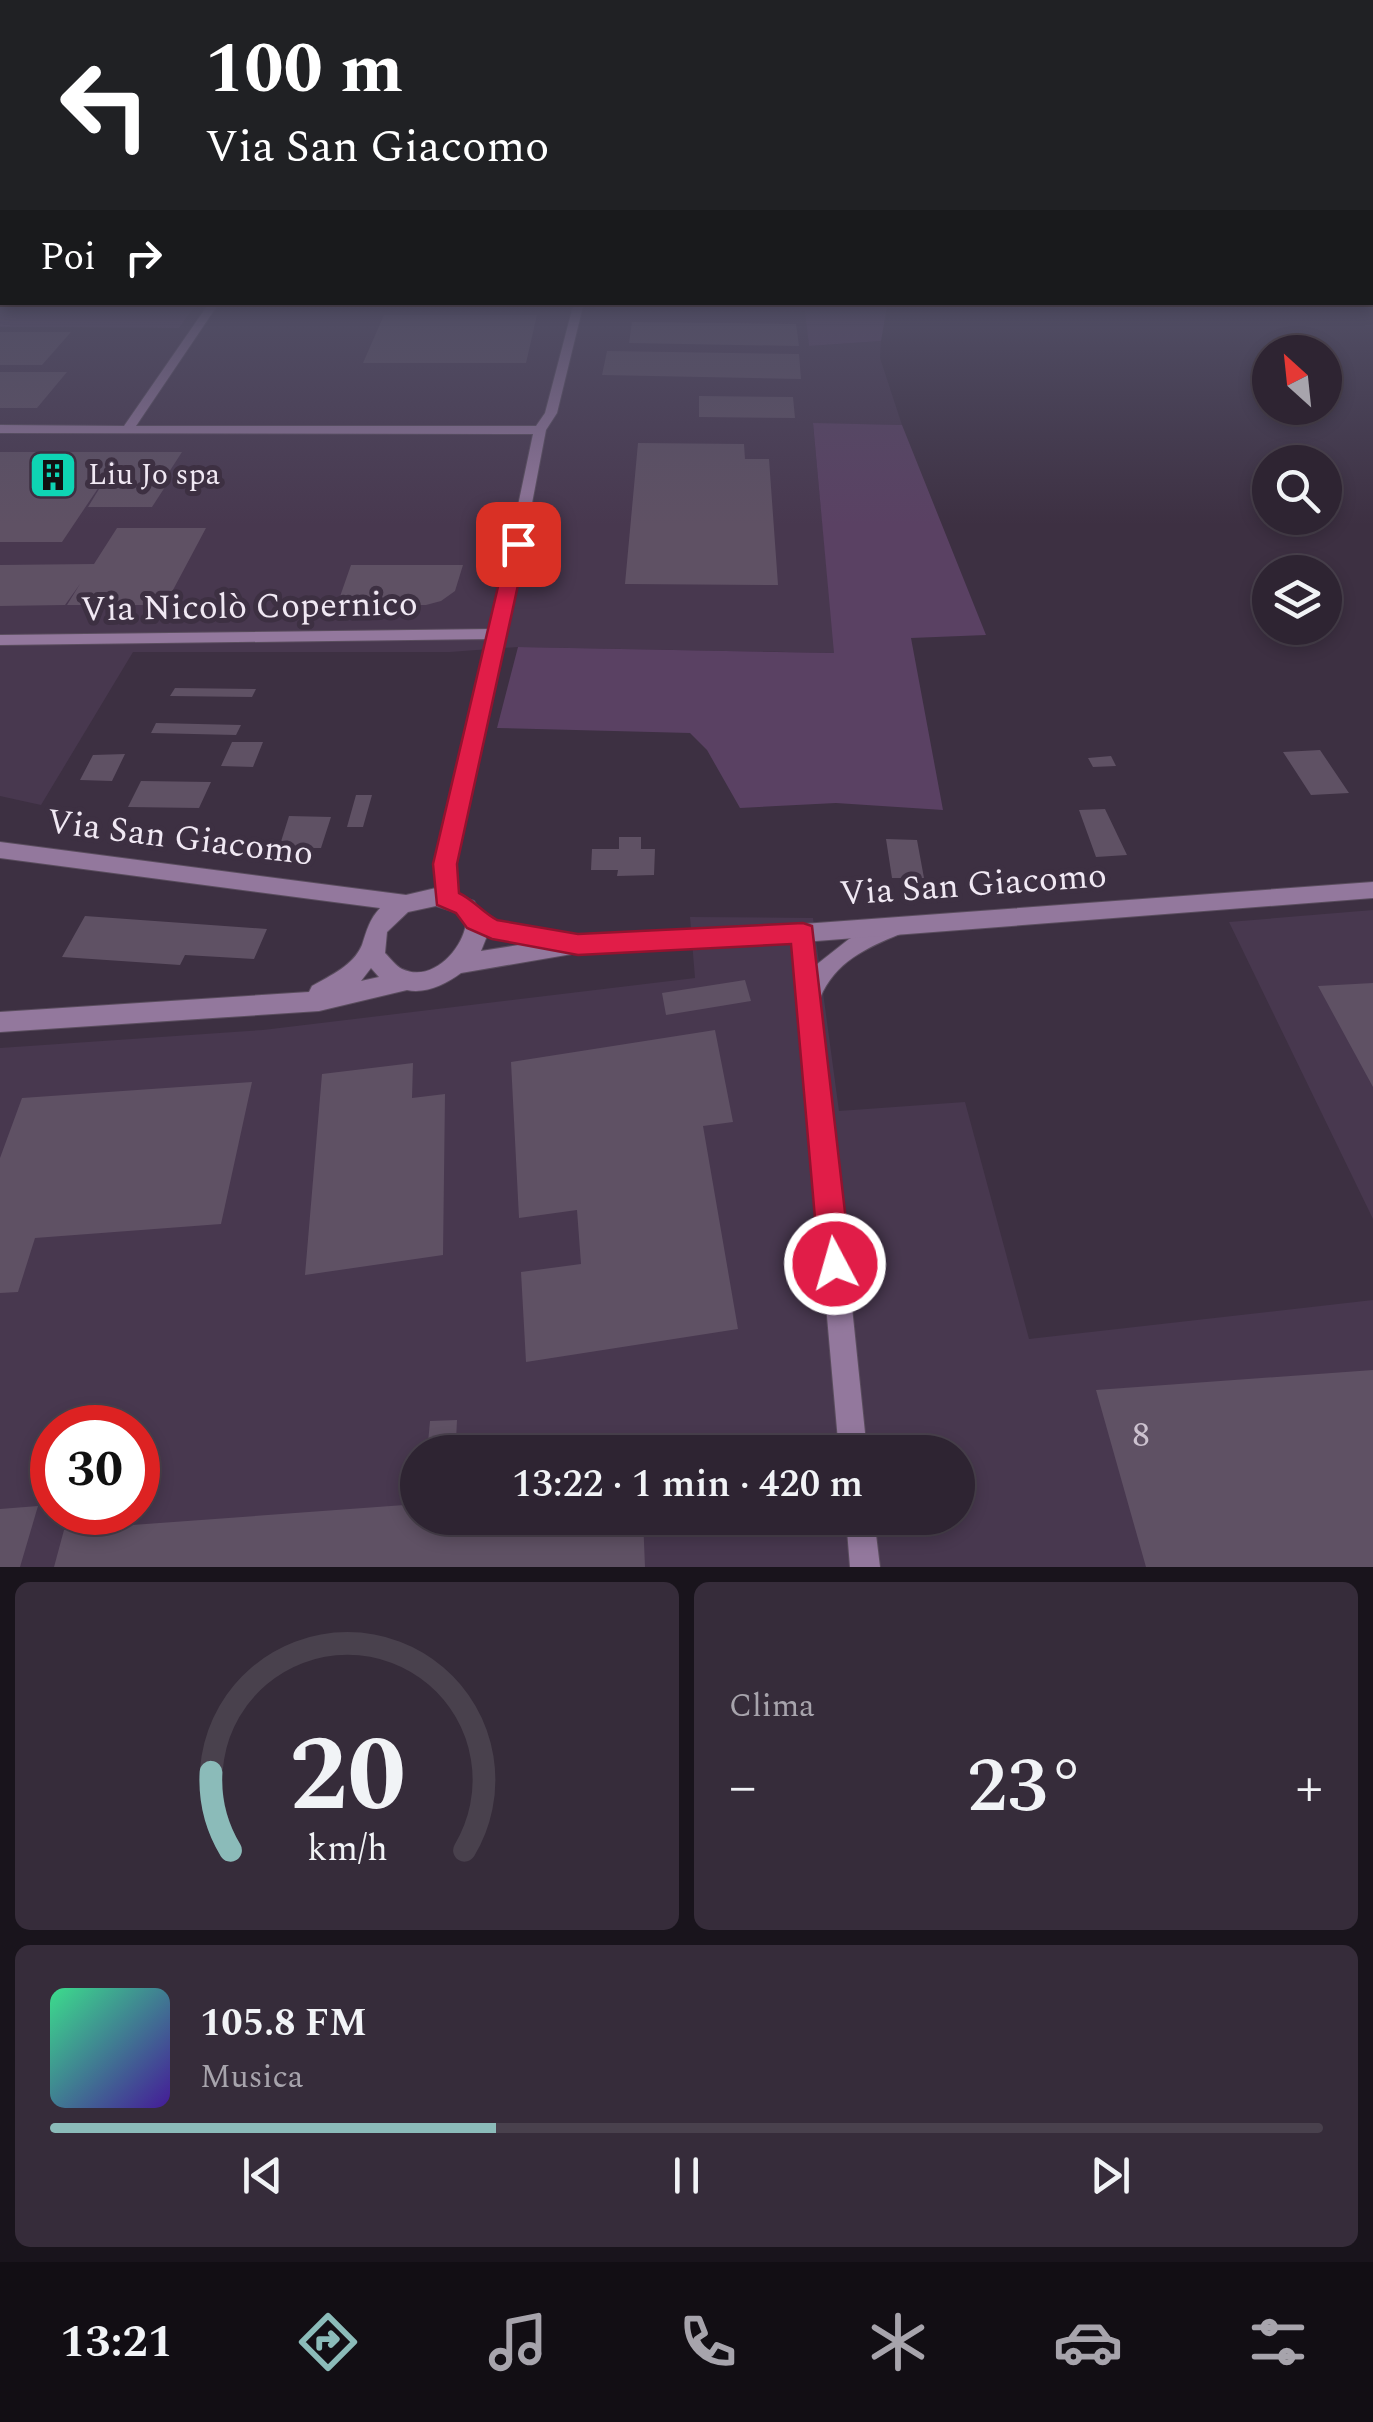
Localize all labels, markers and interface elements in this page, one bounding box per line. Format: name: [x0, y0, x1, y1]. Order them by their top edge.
text: 100 m: [205, 17, 403, 123]
icon: left: [40, 40, 170, 170]
text: Via San Giacomo: [205, 113, 549, 182]
text: Poi: [40, 229, 96, 287]
icon: right: [116, 230, 171, 285]
north arrow: [1252, 335, 1342, 425]
map controls: [1252, 335, 1342, 645]
button: search: [1252, 445, 1342, 535]
building icon: Liu Jo spa: [27, 449, 79, 501]
place label: Liu Jo spa: [88, 452, 221, 498]
pin: [476, 502, 561, 587]
icon: arrive: [491, 517, 546, 572]
button: layers: [1252, 555, 1342, 645]
street label: Via Nicolò Copernico: [80, 578, 418, 636]
street label: Via San Giacomo: [44, 795, 316, 881]
street label: Via San Giacomo: [838, 849, 1108, 921]
position arrow: [783, 1212, 887, 1316]
speed limit sign: 30: [30, 1405, 160, 1535]
house number: 8: [1132, 1409, 1150, 1462]
text: 13:22 · 1 min · 420 m: [512, 1456, 863, 1514]
text: Clima: [729, 1682, 815, 1731]
text: 20: [289, 1698, 405, 1856]
text: 23°: [967, 1731, 1085, 1845]
text: −: [729, 1746, 757, 1829]
text: +: [1295, 1746, 1323, 1829]
text: km/h: [307, 1822, 387, 1877]
text: 105.8 FM: [200, 1995, 367, 2053]
text: Musica: [200, 2053, 303, 2102]
icon: previous: [235, 2148, 290, 2203]
icon: pause: [659, 2148, 714, 2203]
icon: next: [1083, 2148, 1138, 2203]
icon: directions: [293, 2307, 363, 2377]
icon: music: [483, 2307, 553, 2377]
icon: phone: [673, 2307, 743, 2377]
icon: climate: [863, 2307, 933, 2377]
icon: car: [1053, 2307, 1123, 2377]
icon: filters: [1243, 2307, 1313, 2377]
text: 13:21: [60, 2308, 173, 2377]

